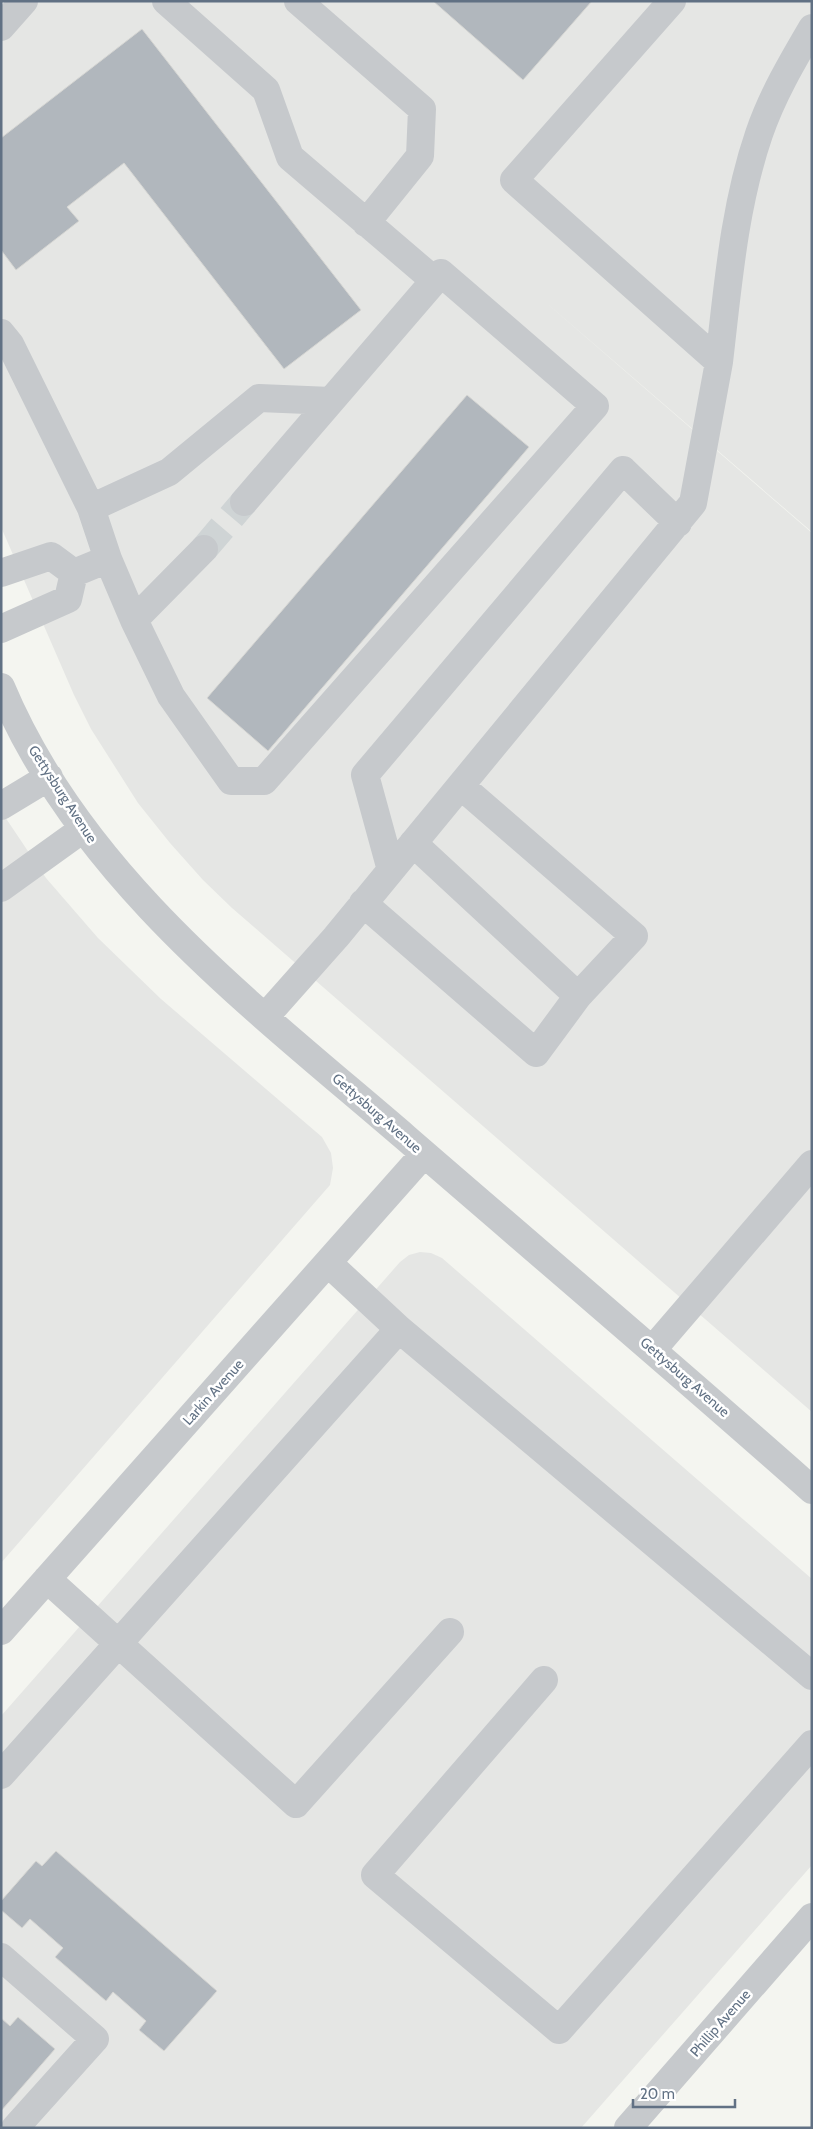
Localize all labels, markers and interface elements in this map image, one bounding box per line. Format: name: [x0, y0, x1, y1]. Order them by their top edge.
street label: Gettysburg Avenue: [25, 742, 101, 846]
street label: Gettysburg Avenue: [329, 1069, 425, 1157]
street label: Gettysburg Avenue: [637, 1333, 733, 1421]
street label: Larkin Avenue: [179, 1355, 247, 1429]
street label: Phillip Avenue: [686, 1986, 754, 2060]
scale bar: [633, 2076, 736, 2108]
text: 20 m: [640, 2085, 675, 2103]

